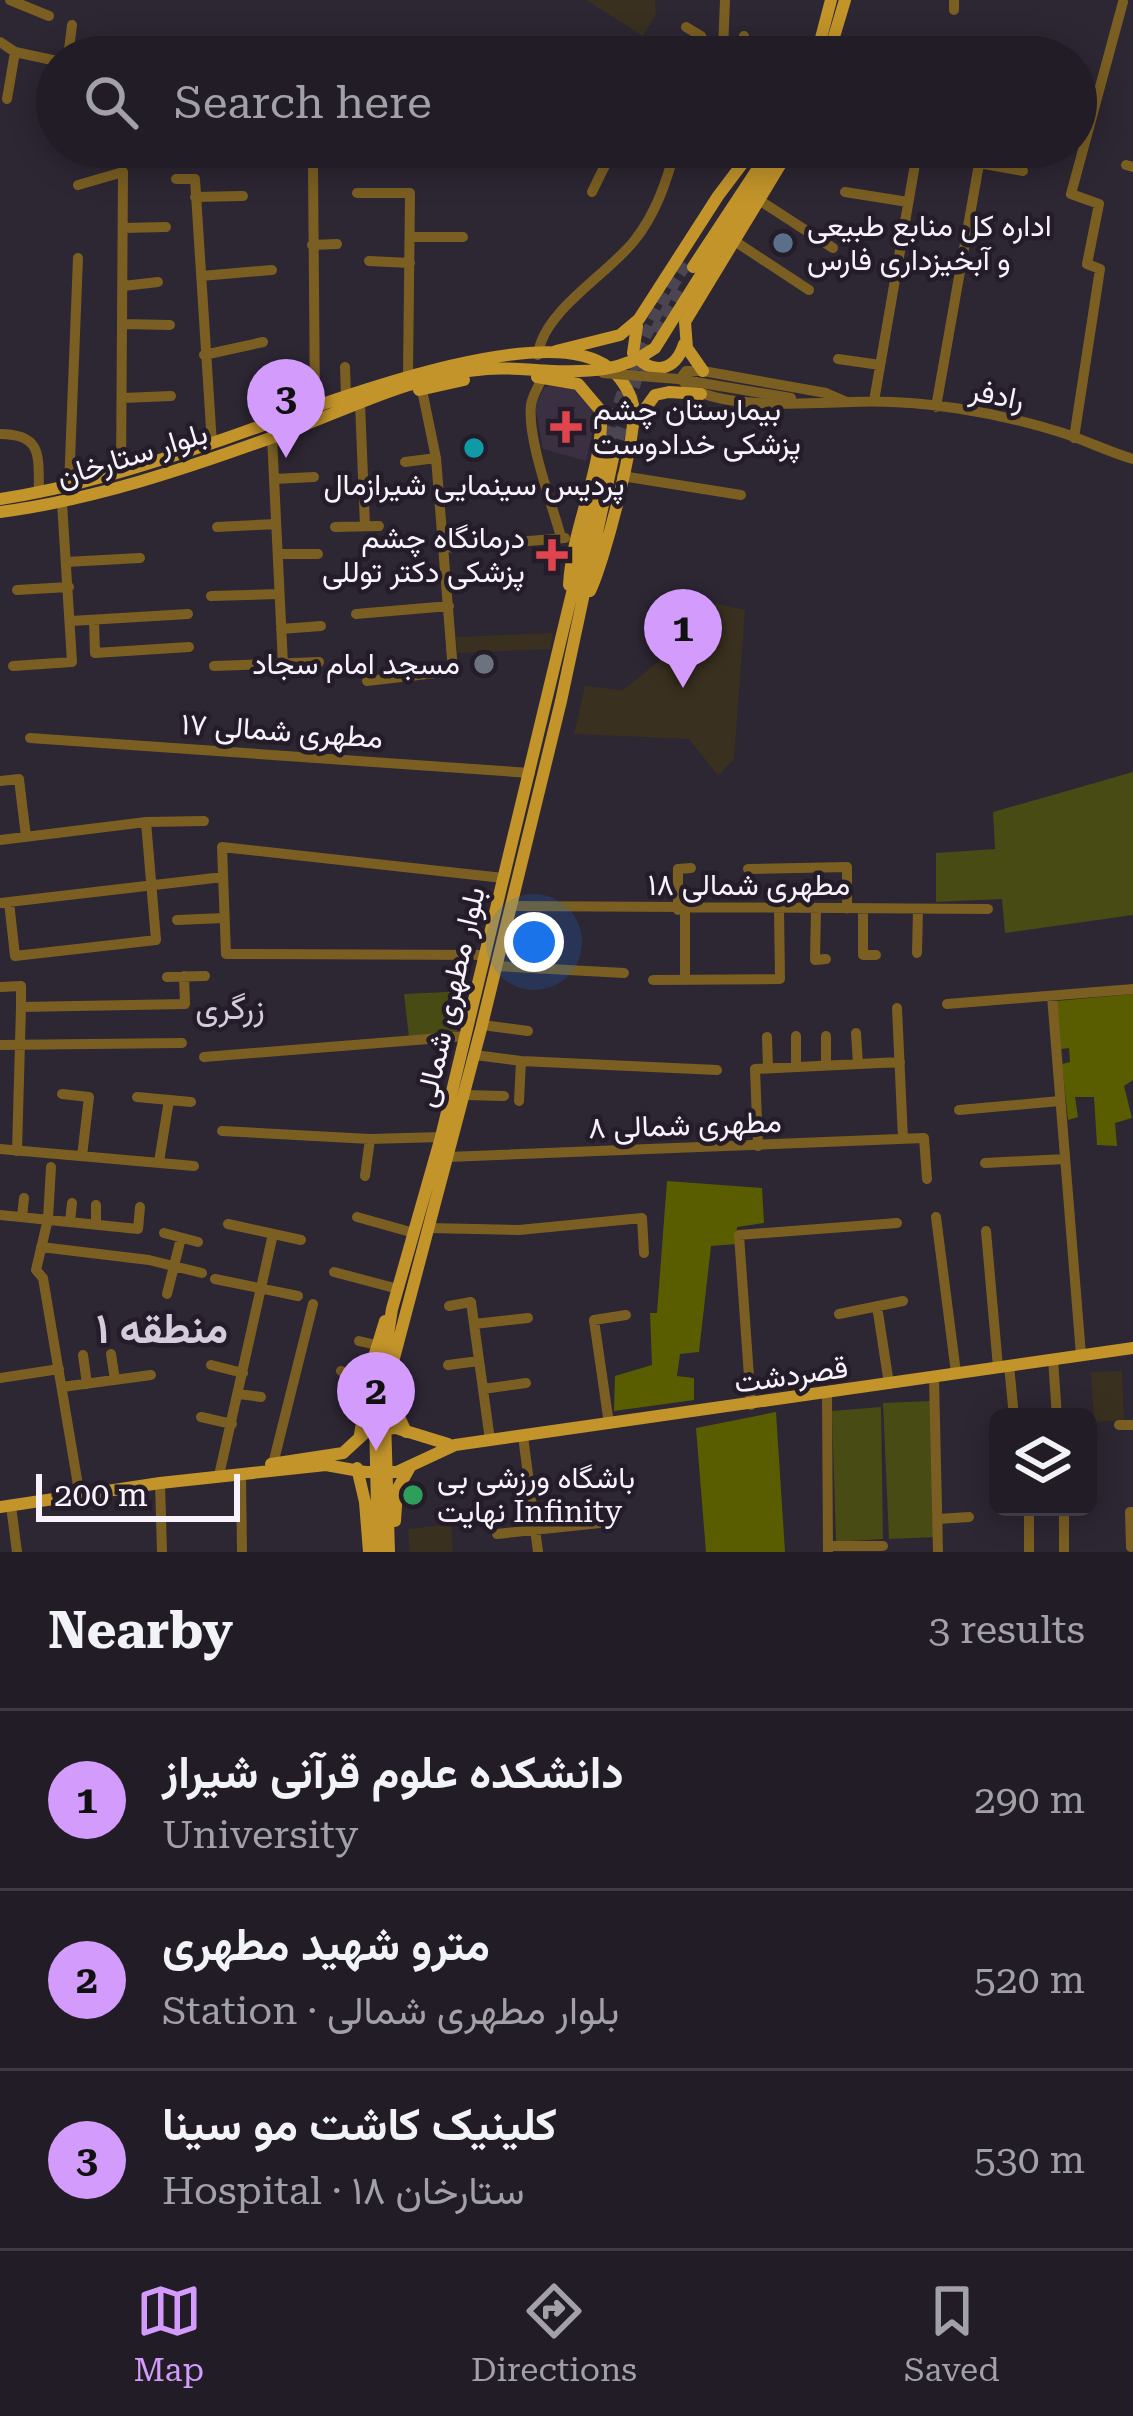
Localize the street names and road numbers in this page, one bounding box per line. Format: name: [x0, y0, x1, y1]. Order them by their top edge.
street label: رادفر: [966, 372, 1027, 418]
street label: بلوار ستارخان: [52, 415, 212, 495]
street label: ۱۷ مطهری شمالی: [180, 706, 384, 756]
street label: ۱۸ مطهری شمالی: [648, 867, 850, 903]
street label: بلوار مطهرى شمالى: [407, 883, 493, 1111]
street label: ۸ مطهری شمالی: [588, 1104, 782, 1146]
street label: قصردشت: [732, 1349, 850, 1401]

